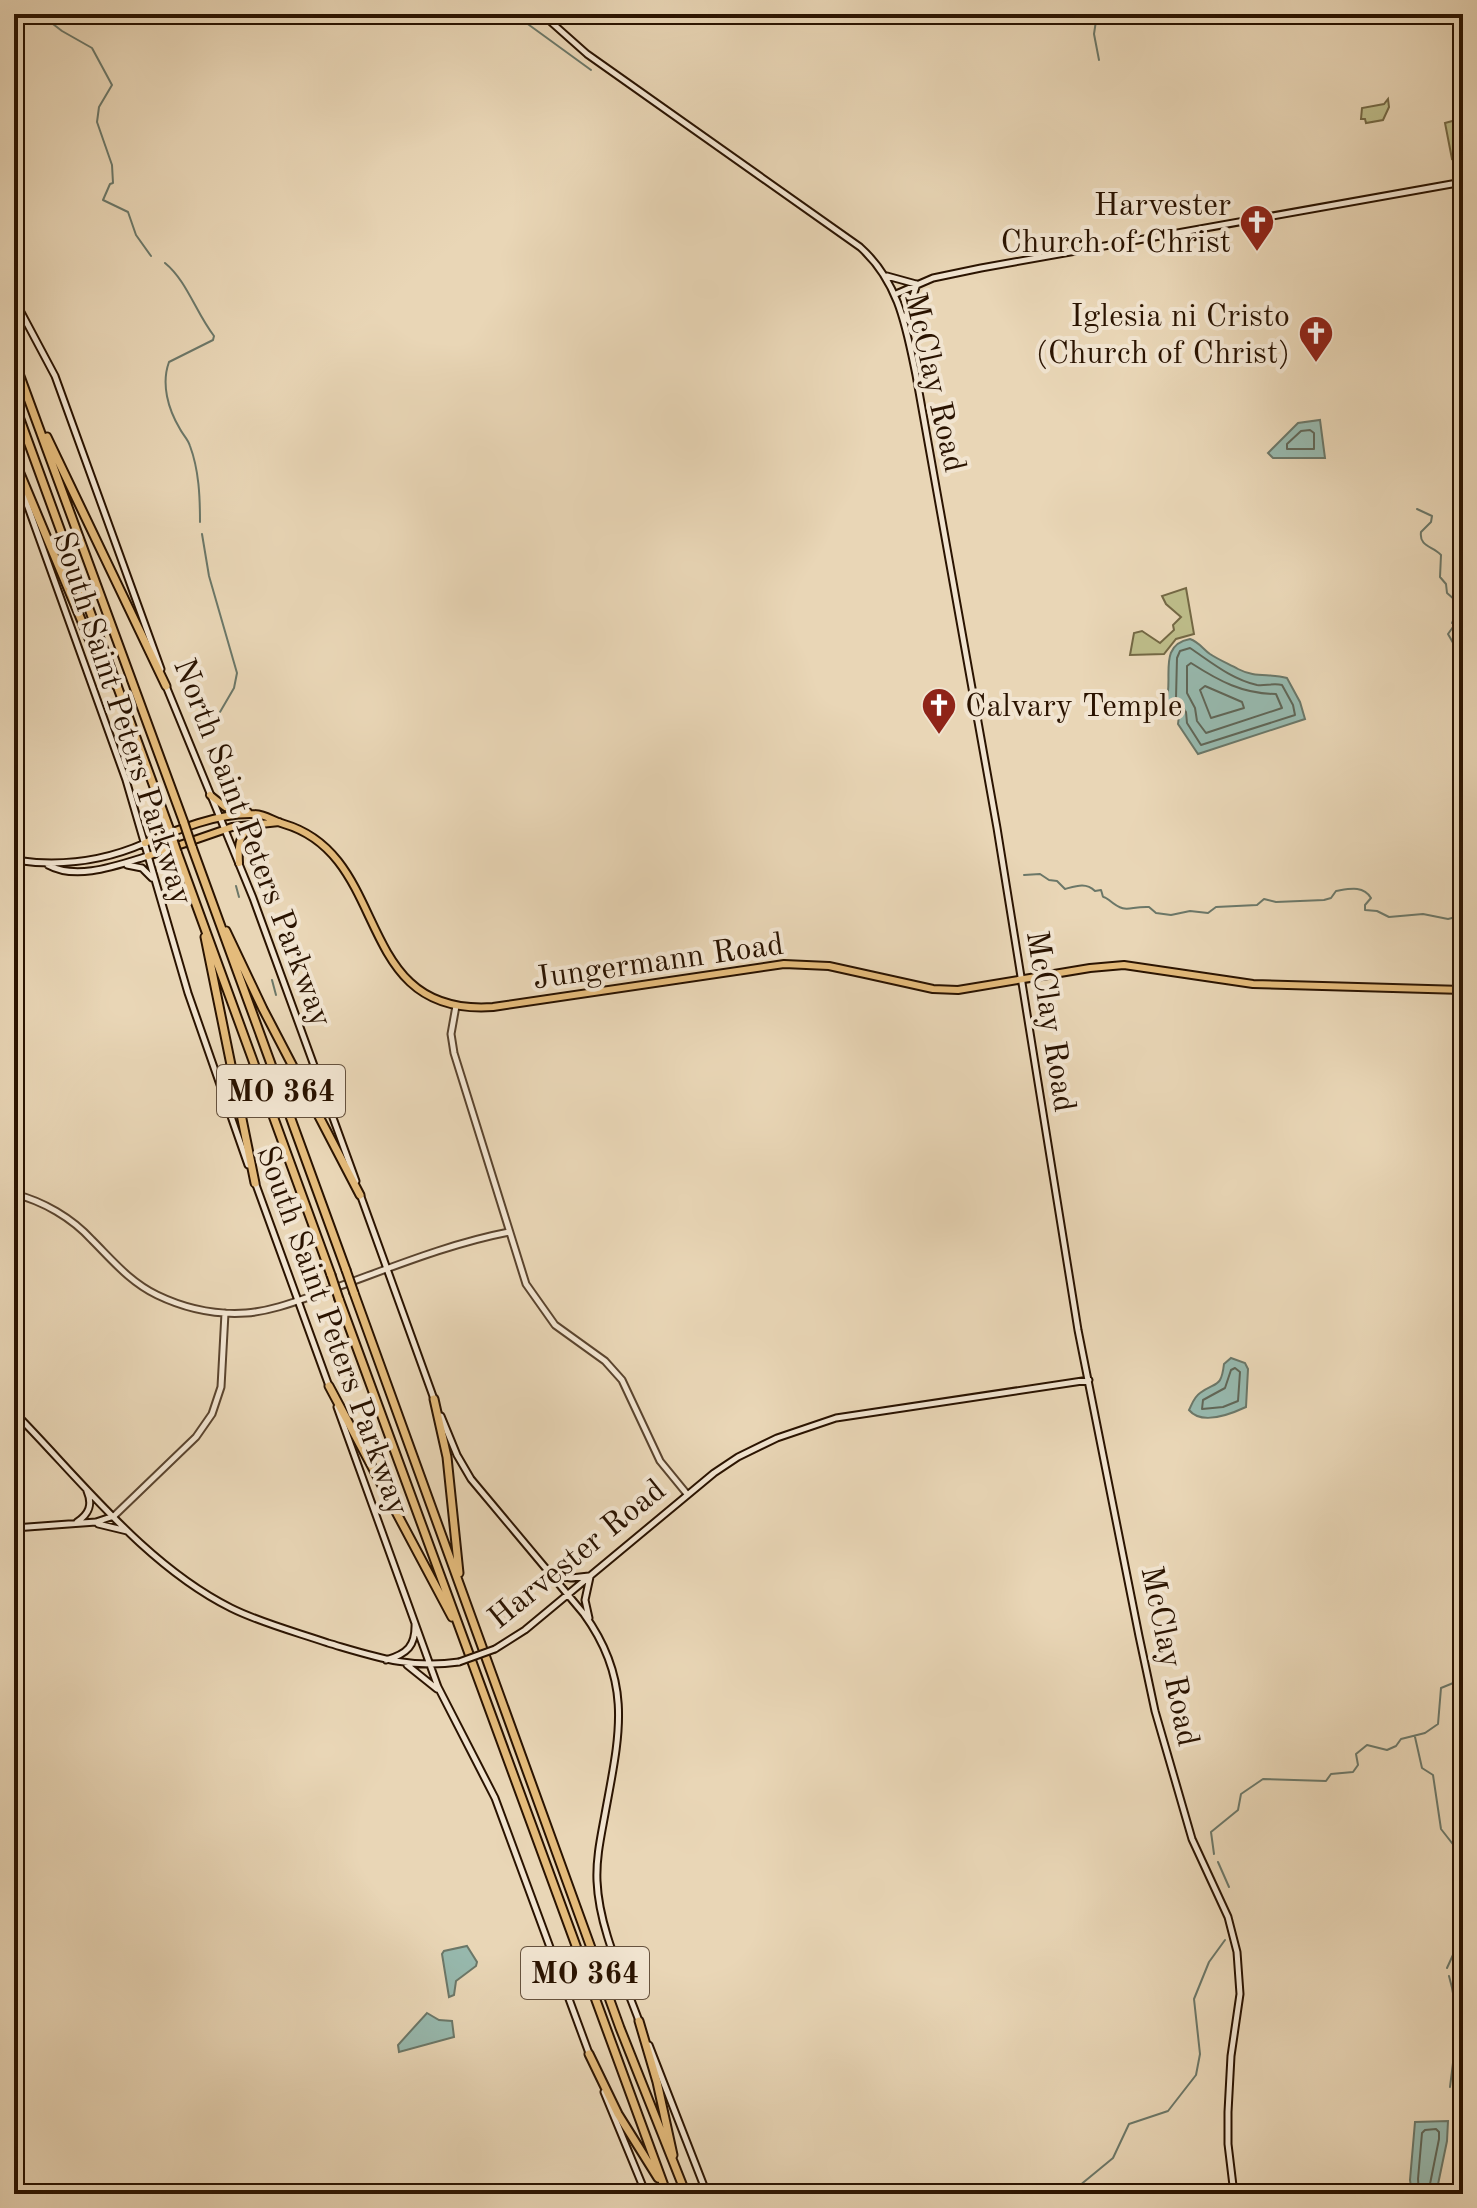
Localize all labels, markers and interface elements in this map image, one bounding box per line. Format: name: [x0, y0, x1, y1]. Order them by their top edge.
place label: Harvester Church of Christ: [1001, 191, 1231, 260]
church icon: Harvester Church of Christ: [1238, 203, 1276, 253]
street label: McClay Road: [897, 290, 969, 476]
place label: Iglesia ni Cristo (Church of Christ): [1036, 302, 1290, 371]
church icon: Iglesia ni Cristo (Church of Christ): [1297, 314, 1335, 364]
street label: South Saint Peters Parkway: [46, 528, 197, 910]
street label: North Saint Peters Parkway: [166, 655, 336, 1032]
church icon: Calvary Temple: [920, 686, 958, 736]
place label: Calvary Temple: [965, 692, 1182, 724]
street label: McClay Road: [1019, 928, 1079, 1115]
street label: Jungermann Road: [531, 930, 786, 996]
road number: MO 364: [217, 1065, 345, 1117]
street label: South Saint Peters Parkway: [249, 1142, 413, 1520]
street label: Harvester Road: [483, 1474, 672, 1636]
street label: McClay Road: [1133, 1564, 1203, 1750]
road number: MO 364: [521, 1947, 649, 1999]

